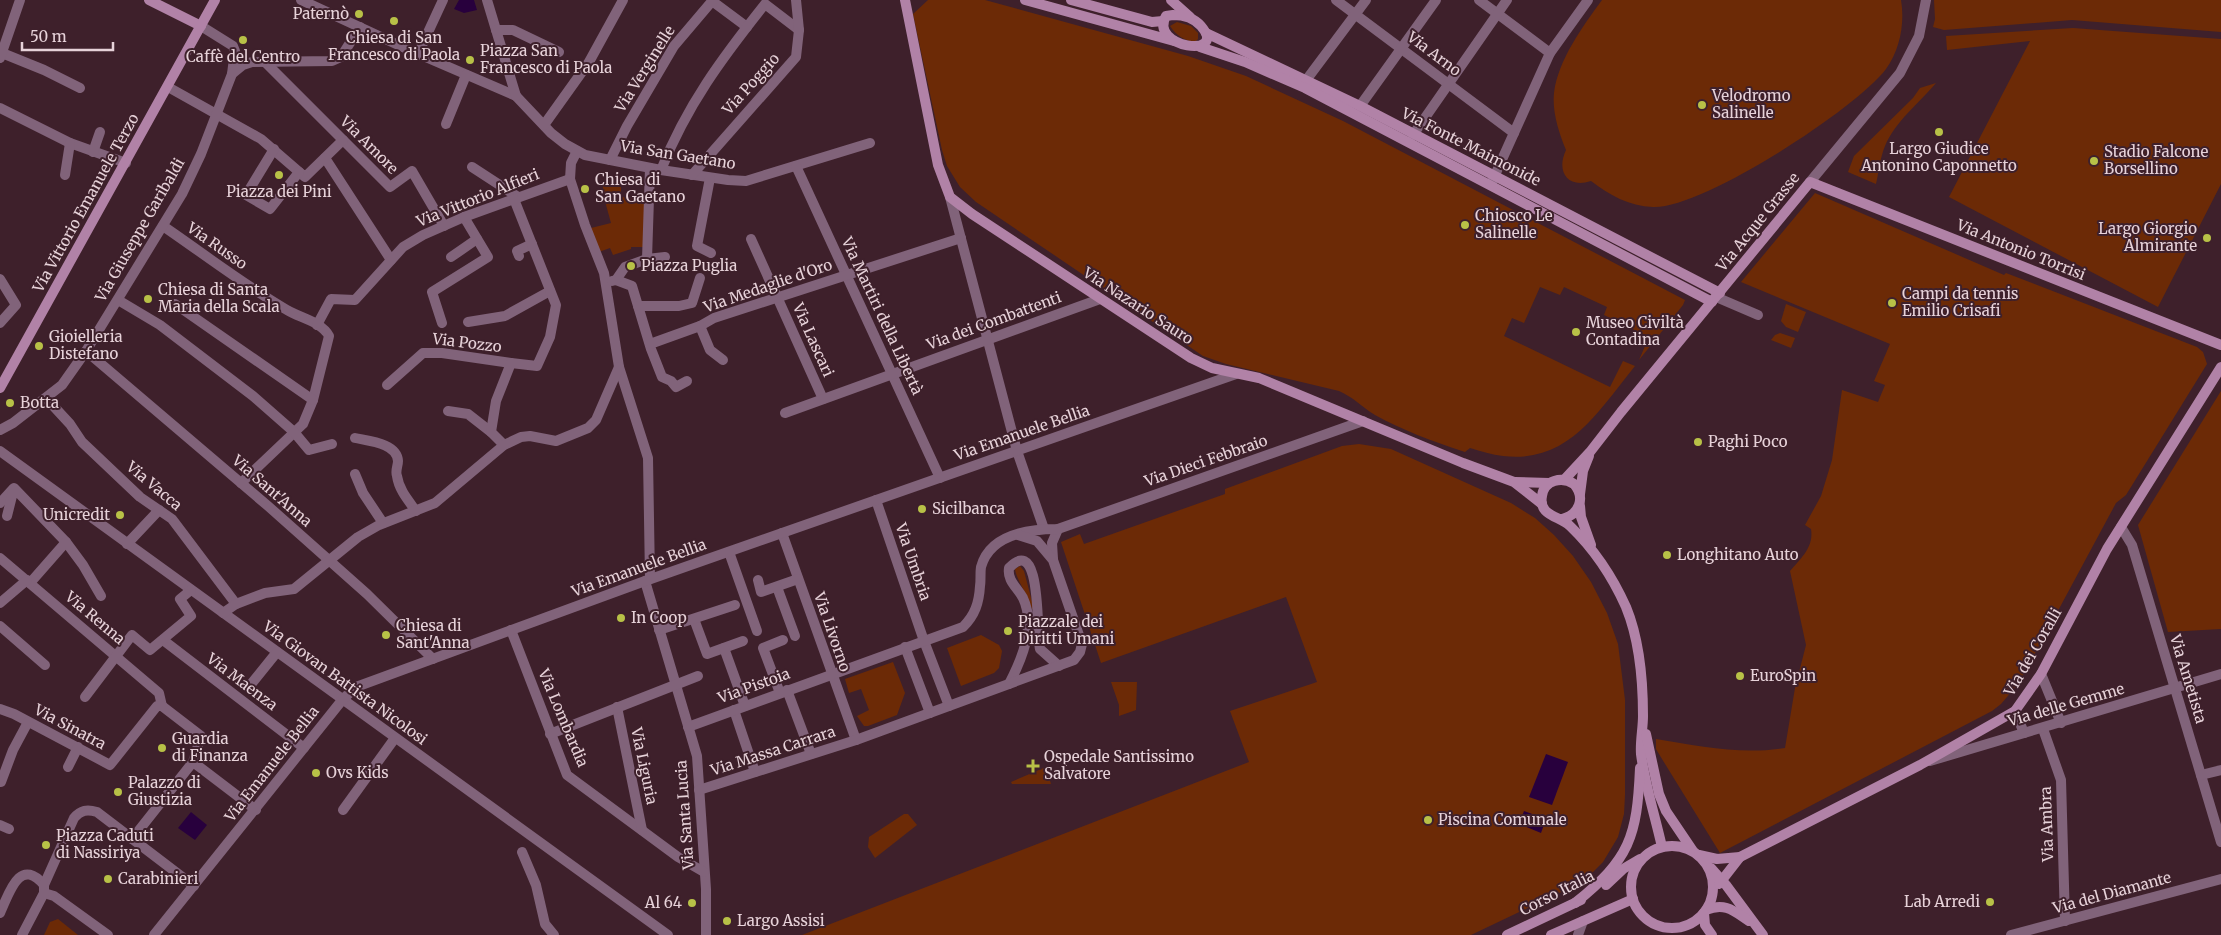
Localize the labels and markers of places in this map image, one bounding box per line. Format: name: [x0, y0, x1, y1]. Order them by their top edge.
place label: Paternò: [293, 4, 349, 23]
marker: Paternò: [353, 8, 365, 20]
marker: Chiesa di San Francesco di Paola: [388, 15, 400, 27]
place label: Chiesa di San Francesco di Paola: [328, 28, 460, 64]
marker: Caffè del Centro: [237, 34, 249, 46]
place label: Piazza San Francesco di Paola: [480, 41, 612, 77]
place label: Caffè del Centro: [186, 47, 300, 66]
marker: Piazza San Francesco di Paola: [464, 54, 476, 66]
place label: Velodromo Salinelle: [1711, 86, 1791, 122]
marker: Velodromo Salinelle: [1696, 99, 1708, 111]
marker: Largo Giudice Antonino Caponnetto: [1933, 126, 1945, 138]
place label: Largo Giudice Antonino Caponnetto: [1860, 139, 2017, 175]
place label: Stadio Falcone Borsellino: [2104, 142, 2208, 178]
marker: Stadio Falcone Borsellino: [2088, 155, 2100, 167]
marker: Piazza dei Pini: [273, 169, 285, 181]
place label: Chiesa di San Gaetano: [595, 170, 685, 206]
place label: Piazza dei Pini: [226, 182, 332, 201]
marker: Chiesa di San Gaetano: [579, 183, 591, 195]
place label: Chiosco Le Salinelle: [1475, 206, 1553, 242]
marker: Chiosco Le Salinelle: [1459, 219, 1471, 231]
place label: Largo Giorgio Almirante: [2098, 219, 2197, 255]
marker: Largo Giorgio Almirante: [2201, 232, 2213, 244]
place label: Piazza Puglia: [641, 256, 737, 275]
marker: Piazza Puglia: [625, 260, 637, 272]
place label: Chiesa di Santa Maria della Scala: [158, 280, 279, 316]
place label: Campi da tennis Emilio Crisafi: [1902, 284, 2018, 320]
marker: Chiesa di Santa Maria della Scala: [142, 293, 154, 305]
marker: Campi da tennis Emilio Crisafi: [1886, 297, 1898, 309]
place label: Museo Civiltà Contadina: [1586, 313, 1684, 349]
marker: Museo Civiltà Contadina: [1570, 326, 1582, 338]
place label: Gioielleria Distefano: [49, 327, 123, 363]
marker: Gioielleria Distefano: [33, 340, 45, 352]
place label: Botta: [20, 393, 59, 412]
marker: Botta: [4, 397, 16, 409]
place label: Paghi Poco: [1708, 432, 1788, 451]
marker: Paghi Poco: [1692, 436, 1704, 448]
place label: Sicilbanca: [932, 499, 1005, 518]
marker: Sicilbanca: [916, 503, 928, 515]
place label: Unicredit: [43, 505, 110, 524]
marker: Unicredit: [114, 509, 126, 521]
place label: Longhitano Auto: [1677, 545, 1799, 564]
marker: Longhitano Auto: [1661, 549, 1673, 561]
place label: In Coop: [631, 608, 687, 627]
marker: In Coop: [615, 612, 627, 624]
place label: Piazzale dei Diritti Umani: [1018, 612, 1115, 648]
place label: Chiesa di Sant'Anna: [396, 616, 470, 652]
marker: Piazzale dei Diritti Umani: [1002, 625, 1014, 637]
marker: Chiesa di Sant'Anna: [380, 629, 392, 641]
place label: EuroSpin: [1750, 666, 1816, 685]
marker: EuroSpin: [1734, 670, 1746, 682]
place label: Guardia di Finanza: [172, 729, 248, 765]
marker: Guardia di Finanza: [156, 742, 168, 754]
place label: Ospedale Santissimo Salvatore: [1044, 747, 1194, 783]
marker: Ospedale Santissimo Salvatore: [1026, 759, 1040, 773]
place label: Ovs Kids: [326, 763, 389, 782]
marker: Ovs Kids: [310, 767, 322, 779]
place label: Palazzo di Giustizia: [128, 773, 201, 809]
marker: Palazzo di Giustizia: [112, 786, 124, 798]
place label: Piscina Comunale: [1438, 810, 1567, 829]
marker: Piscina Comunale: [1422, 814, 1434, 826]
place label: Piazza Caduti di Nassiriya: [56, 826, 154, 862]
marker: Piazza Caduti di Nassiriya: [40, 839, 52, 851]
place label: Carabinieri: [118, 869, 199, 888]
marker: Carabinieri: [102, 873, 114, 885]
place label: Lab Arredi: [1904, 892, 1980, 911]
place label: Al 64: [644, 893, 682, 912]
marker: Lab Arredi: [1984, 896, 1996, 908]
marker: Al 64: [686, 897, 698, 909]
place label: Largo Assisi: [737, 911, 825, 930]
marker: Largo Assisi: [721, 915, 733, 927]

